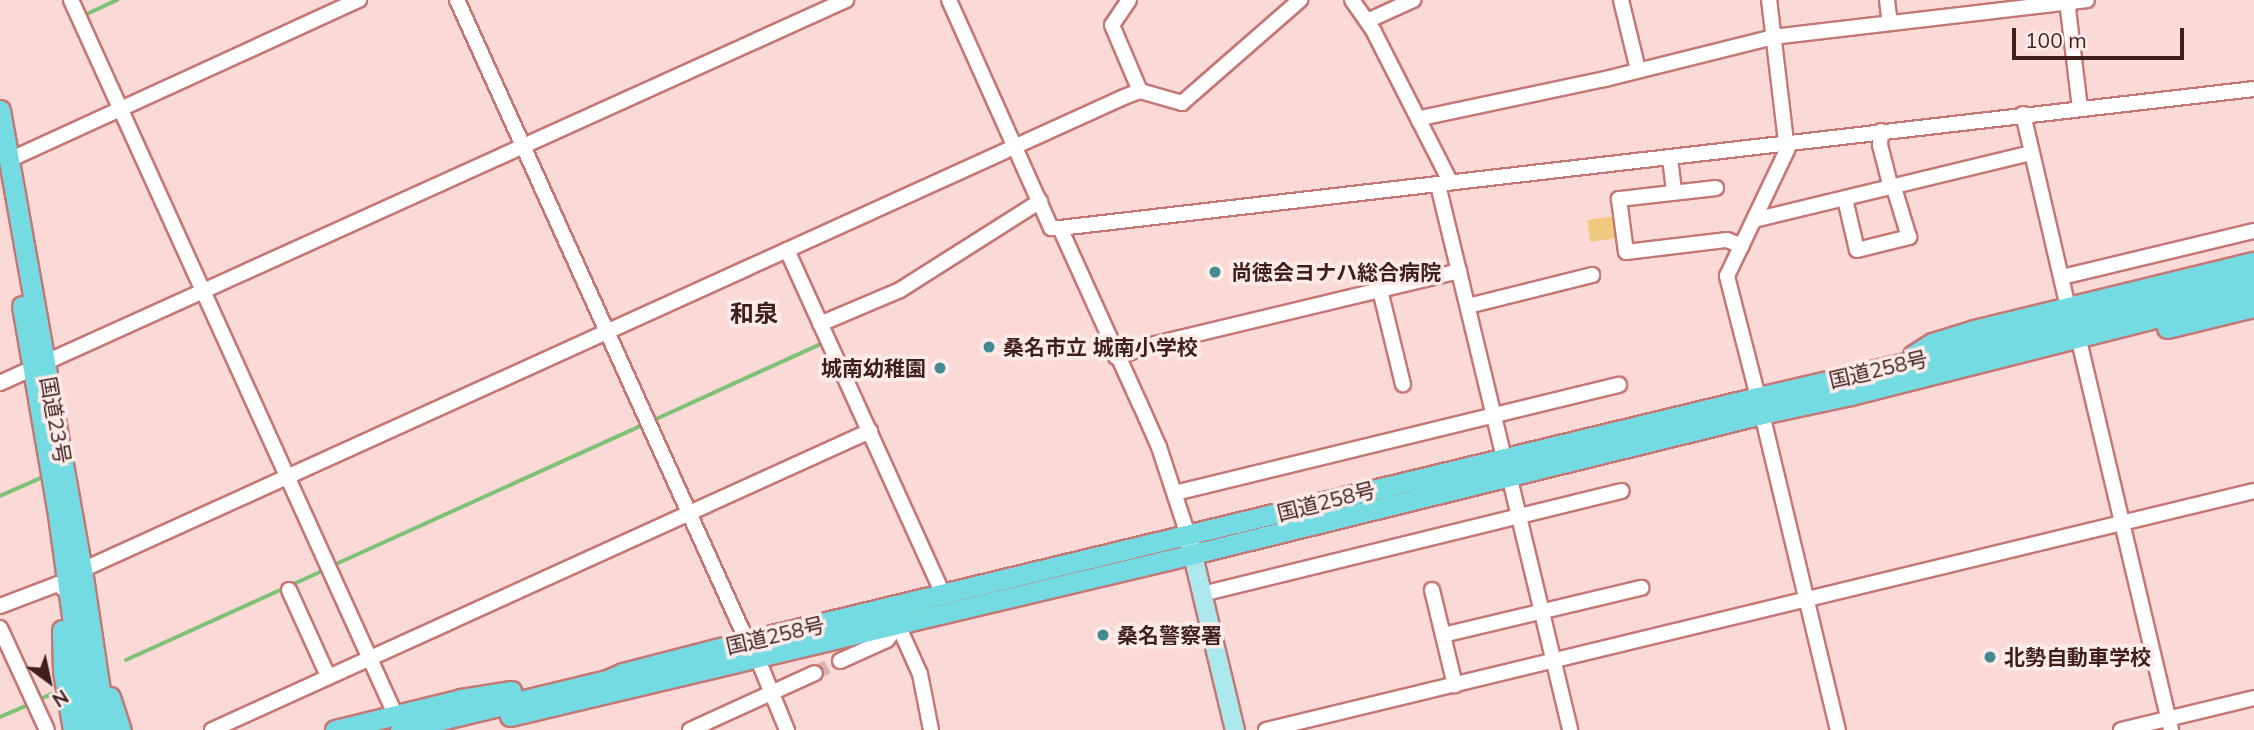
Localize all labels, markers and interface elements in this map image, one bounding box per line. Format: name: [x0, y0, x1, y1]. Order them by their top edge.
scale bar: [2016, 14, 2188, 58]
text: 100 m: [2025, 27, 2087, 53]
place label: 尚徳会ヨナハ総合病院: [1231, 259, 1441, 285]
marker: 尚徳会ヨナハ総合病院: [1205, 262, 1225, 282]
district label: 和泉: [730, 300, 778, 328]
place label: 桑名市立 城南小学校: [1003, 334, 1198, 360]
marker: 桑名市立 城南小学校: [981, 339, 997, 355]
street label: 国道258号: [1826, 345, 1930, 393]
place label: 城南幼稚園: [821, 355, 926, 381]
marker: 城南幼稚園: [932, 360, 948, 376]
street label: 国道23号: [36, 374, 76, 466]
street label: 国道258号: [1274, 477, 1378, 525]
street label: 国道258号: [723, 611, 827, 659]
place label: 桑名警察署: [1117, 622, 1222, 648]
marker: 桑名警察署: [1095, 627, 1111, 643]
place label: 北勢自動車学校: [2004, 644, 2151, 670]
north arrow: [14, 646, 84, 716]
marker: 北勢自動車学校: [1982, 649, 1998, 665]
text: N: [48, 685, 73, 713]

